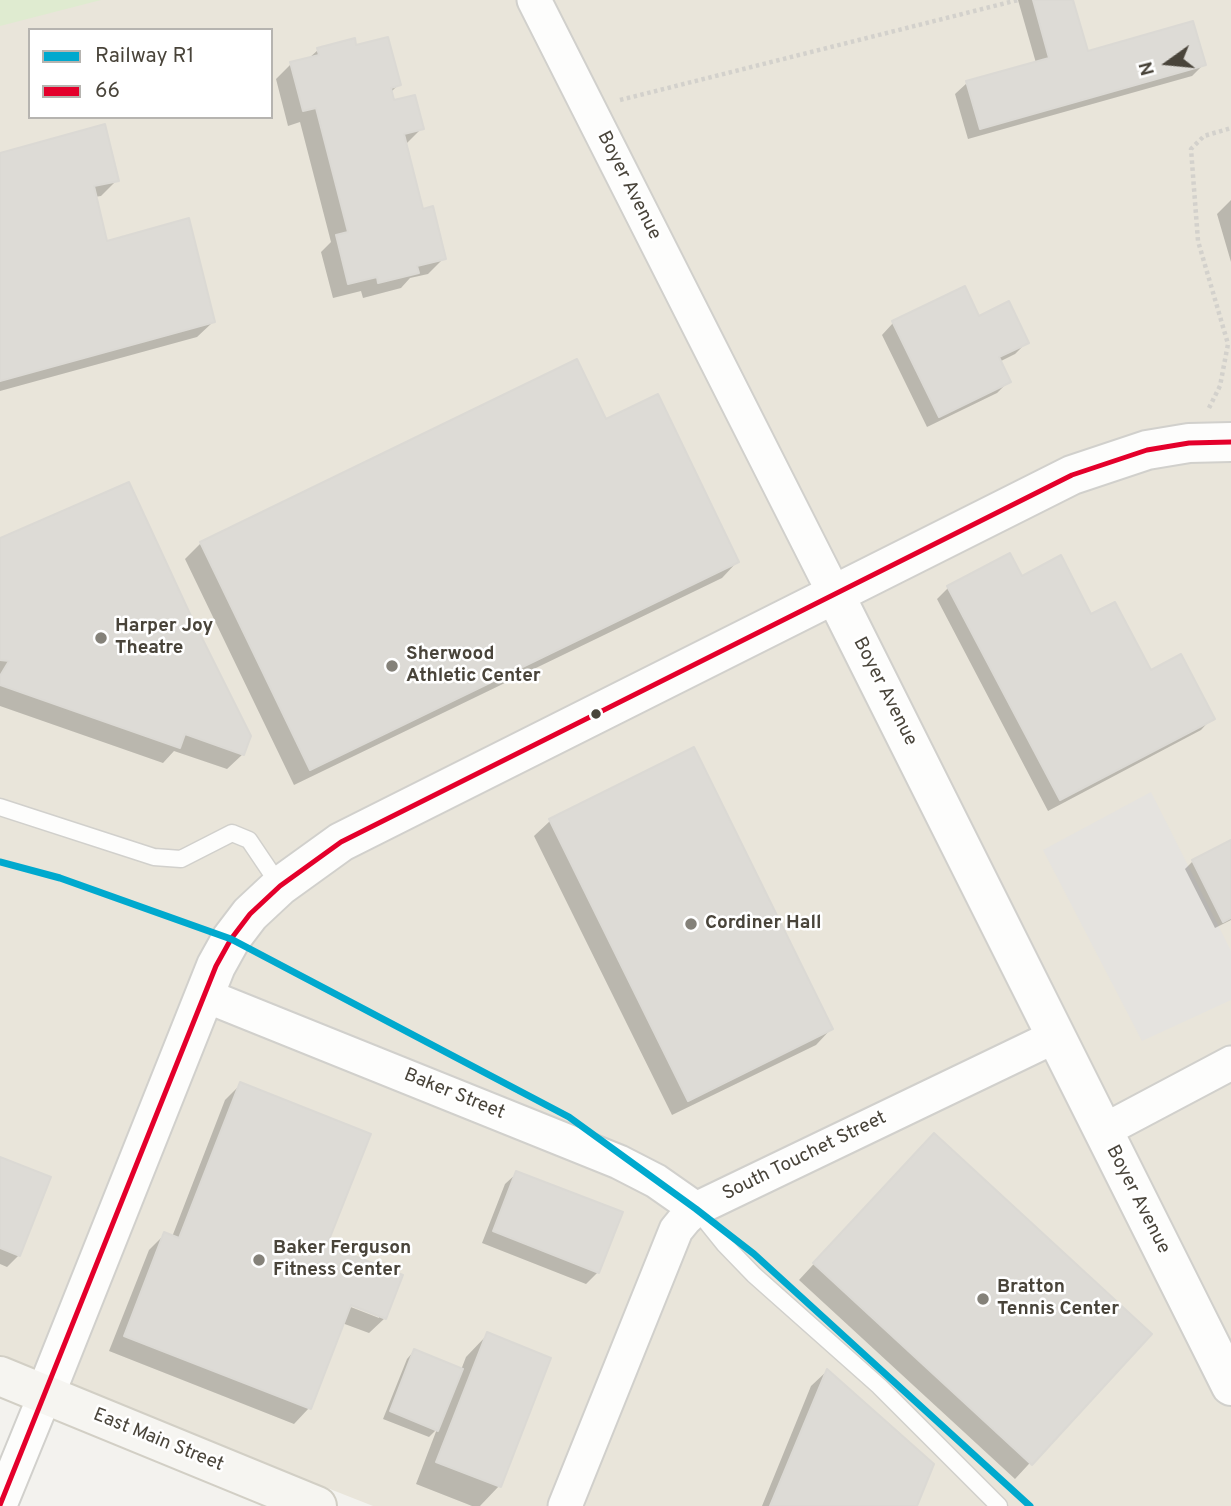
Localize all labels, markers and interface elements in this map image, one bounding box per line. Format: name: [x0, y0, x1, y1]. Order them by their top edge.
legend: [28, 28, 273, 119]
north arrow: [1133, 28, 1203, 98]
text: Railway R1: [95, 43, 194, 70]
text: N: [1134, 59, 1161, 78]
text: 66: [95, 78, 120, 105]
street label: Boyer Avenue: [591, 128, 665, 244]
place label: Harper Joy Theatre: [115, 616, 213, 660]
marker: Harper Joy Theatre: [93, 630, 109, 646]
street label: Boyer Avenue: [847, 634, 921, 750]
place label: Sherwood Athletic Center: [406, 644, 541, 688]
marker: Sherwood Athletic Center: [384, 658, 400, 674]
unlabelled marker: [589, 707, 603, 721]
place label: Cordiner Hall: [705, 913, 821, 935]
marker: Cordiner Hall: [683, 916, 699, 932]
street label: Baker Street: [400, 1064, 508, 1126]
street label: South Touchet Street: [719, 1107, 891, 1207]
street label: Boyer Avenue: [1100, 1142, 1174, 1258]
place label: Baker Ferguson Fitness Center: [273, 1238, 411, 1282]
marker: Baker Ferguson Fitness Center: [251, 1252, 267, 1268]
place label: Bratton Tennis Center: [997, 1277, 1119, 1321]
marker: Bratton Tennis Center: [975, 1291, 991, 1307]
street label: East Main Street: [89, 1404, 227, 1478]

